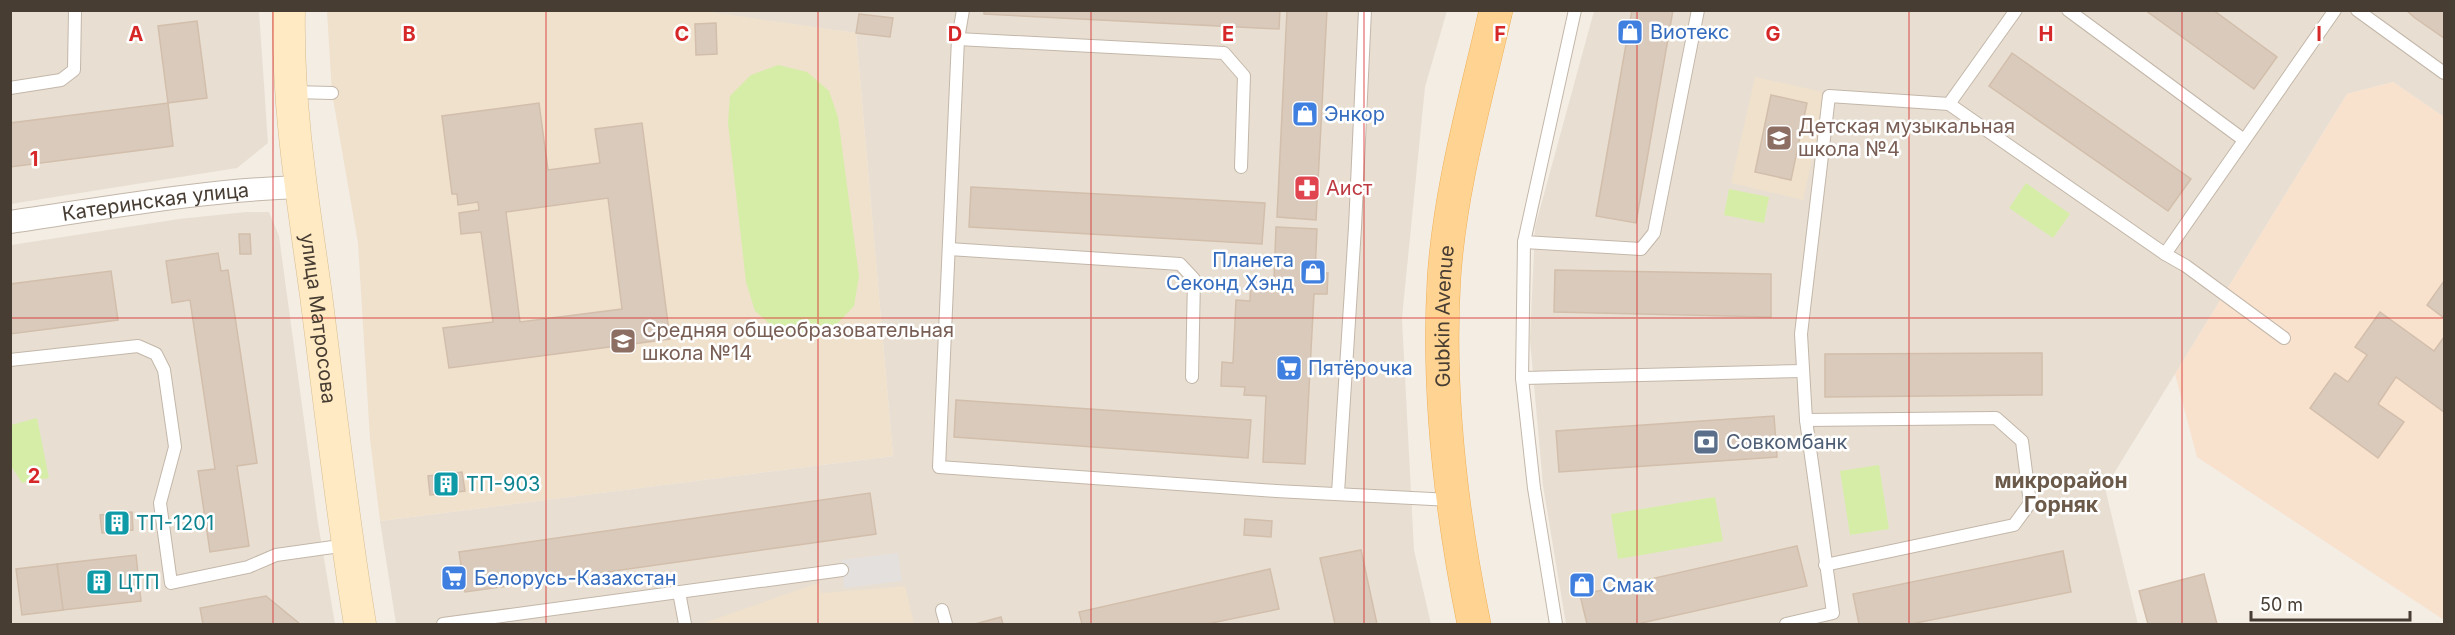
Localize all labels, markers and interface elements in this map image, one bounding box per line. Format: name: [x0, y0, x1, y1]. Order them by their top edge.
shop icon: Виотекс: [1615, 17, 1645, 47]
place label: Виотекс: [1650, 20, 1729, 44]
text: A: [129, 22, 144, 46]
text: B: [402, 22, 416, 46]
text: C: [675, 22, 689, 46]
text: D: [948, 22, 962, 46]
text: E: [1222, 22, 1234, 46]
text: F: [1494, 22, 1506, 46]
text: G: [1765, 22, 1781, 46]
text: H: [2039, 22, 2053, 46]
text: I: [2316, 22, 2322, 46]
shop icon: Энкор: [1290, 99, 1320, 129]
place label: Энкор: [1324, 102, 1385, 126]
place label: Детская музыкальная школа №4: [1798, 114, 2015, 161]
school or university icon: Детская музыкальная школа №4: [1764, 123, 1794, 153]
text: 1: [30, 147, 38, 171]
pharmacy icon: Аист: [1292, 173, 1322, 203]
place label: Аист: [1326, 176, 1373, 200]
street label: Катеринская улица: [60, 178, 250, 226]
street label: улица Матросова: [295, 232, 341, 405]
street label: Gubkin Avenue: [1430, 244, 1459, 388]
place label: Планета Секонд Хэнд: [1166, 248, 1294, 295]
shop icon: Планета Секонд Хэнд: [1298, 257, 1328, 287]
place label: Средняя общеобразовательная школа №14: [642, 318, 954, 365]
school or university icon: Средняя общеобразовательная школа №14: [608, 326, 638, 356]
supermarket icon: Пятёрочка: [1274, 353, 1304, 383]
place label: Пятёрочка: [1308, 356, 1413, 380]
bank icon: Совкомбанк: [1691, 427, 1721, 457]
place label: Совкомбанк: [1726, 430, 1848, 454]
text: 2: [28, 464, 40, 488]
district label: микрорайон Горняк: [1994, 468, 2128, 517]
building icon: ТП-903: [431, 469, 461, 499]
place label: ТП-903: [466, 472, 540, 496]
building icon: ТП-1201: [102, 508, 132, 538]
place label: ТП-1201: [136, 511, 214, 535]
supermarket icon: Белорусь-Казахстан: [439, 563, 469, 593]
place label: Белорусь-Казахстан: [474, 566, 677, 590]
building icon: ЦТП: [84, 567, 114, 597]
place label: ЦТП: [118, 570, 160, 594]
shop icon: Смак: [1567, 570, 1597, 600]
place label: Смак: [1602, 573, 1654, 597]
scale bar: [2251, 584, 2410, 622]
text: 50 m: [2260, 594, 2303, 615]

